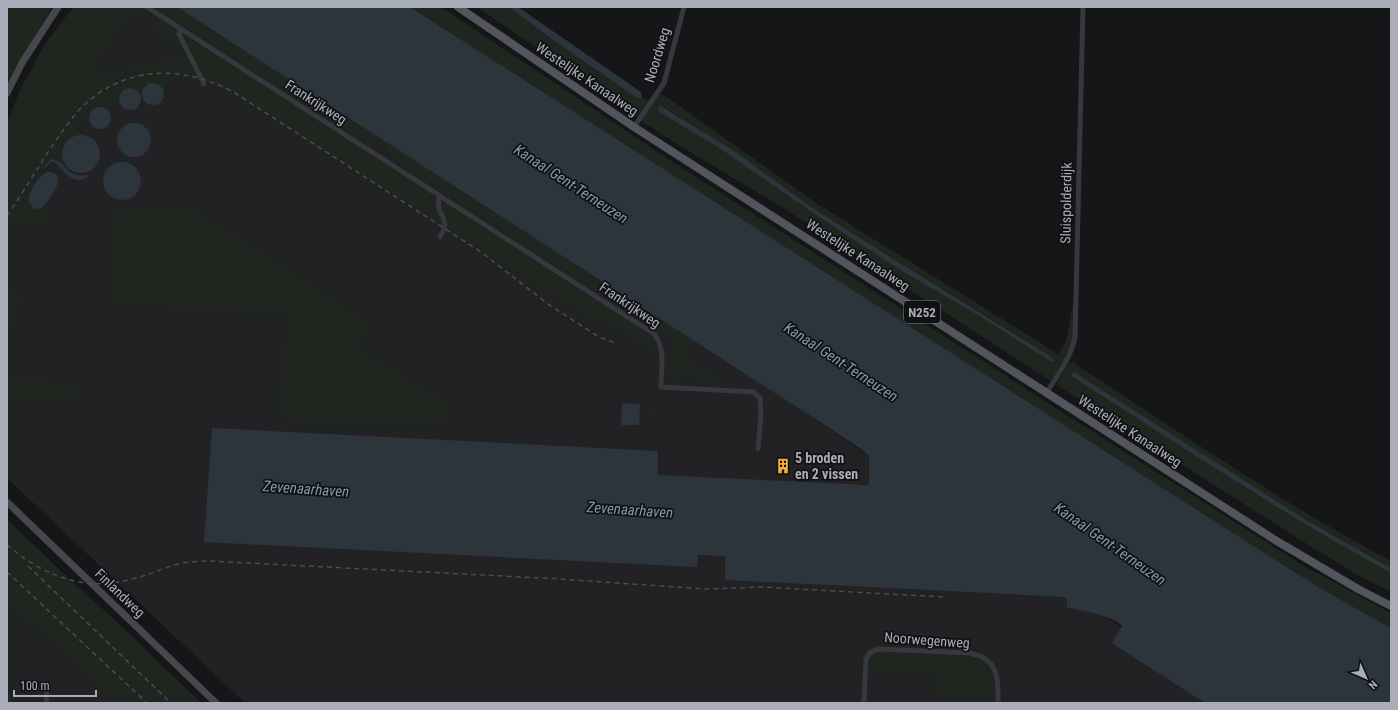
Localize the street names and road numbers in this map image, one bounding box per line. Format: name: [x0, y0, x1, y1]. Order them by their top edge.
street label: Noordweg: [641, 26, 673, 84]
street label: Westelijke Kanaalweg: [533, 39, 641, 119]
street label: Frankrijkweg: [282, 76, 350, 128]
street label: Sluispolderdijk: [1057, 162, 1075, 244]
street label: Westelijke Kanaalweg: [803, 216, 913, 294]
street label: Frankrijkweg: [597, 279, 663, 331]
road number: N252: [904, 301, 940, 323]
street label: Westelijke Kanaalweg: [1075, 392, 1185, 470]
street label: Finlandweg: [92, 565, 148, 621]
street label: Noorwegenweg: [884, 629, 970, 651]

